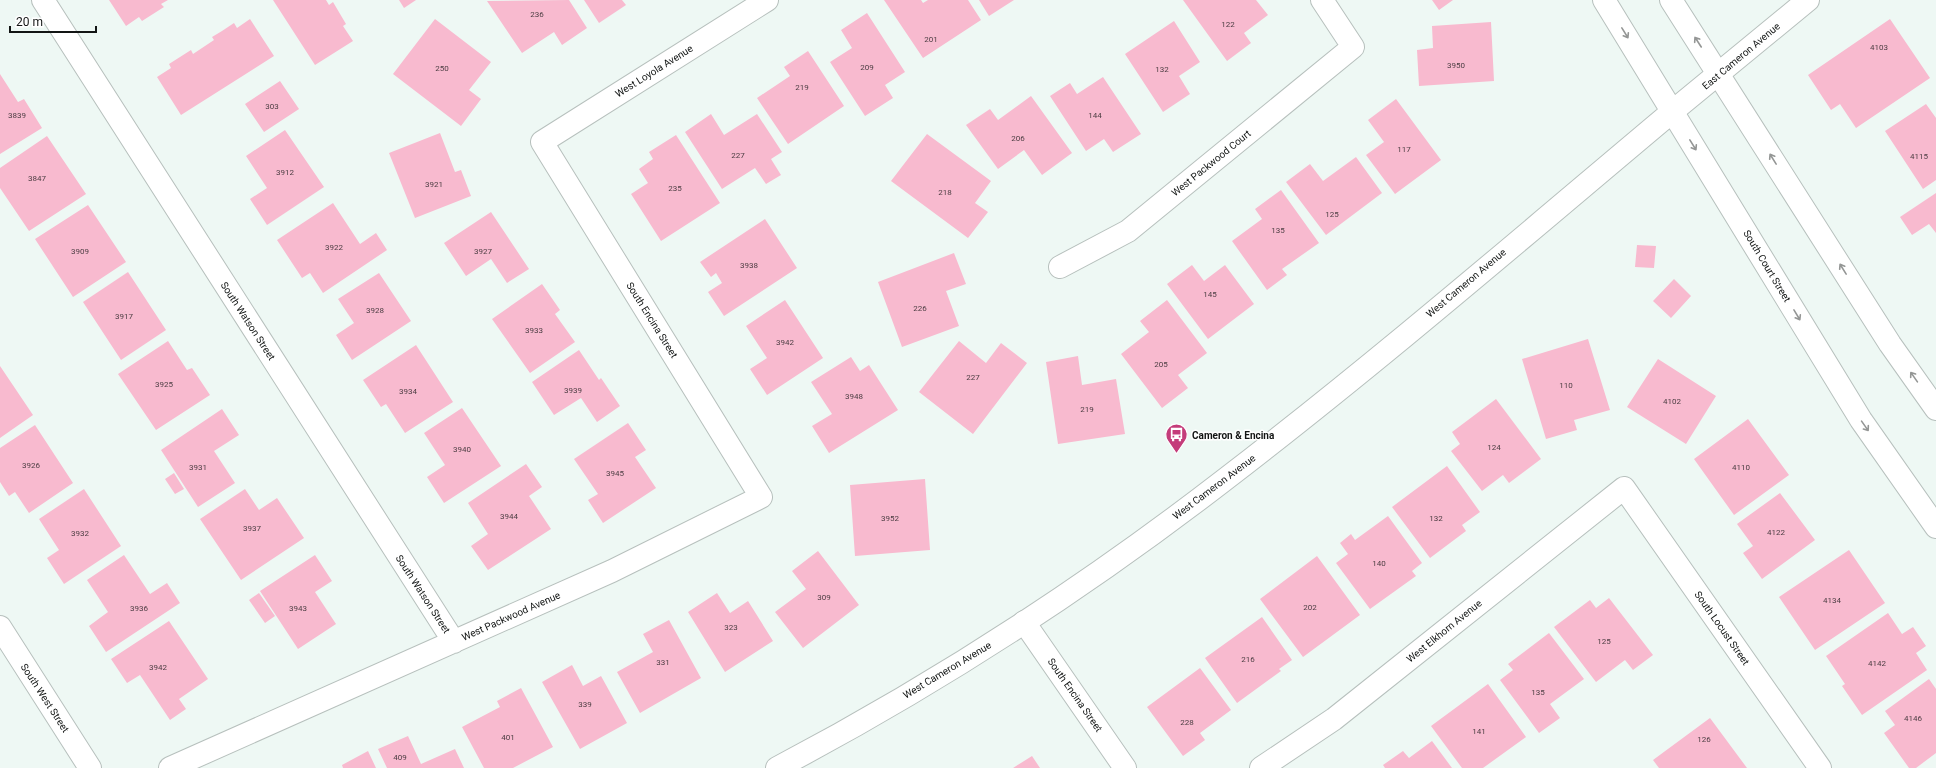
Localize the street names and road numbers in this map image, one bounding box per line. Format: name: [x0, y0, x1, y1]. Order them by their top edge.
street label: East Cameron Avenue: [1700, 20, 1782, 92]
street label: West Loyola Avenue: [613, 43, 695, 99]
street label: West Packwood Court: [1169, 128, 1253, 198]
street label: South Court Street: [1741, 228, 1793, 304]
street label: West Cameron Avenue: [1424, 246, 1508, 320]
street label: South Watson Street: [219, 280, 277, 362]
street label: South Encina Street: [624, 280, 680, 360]
street label: West Cameron Avenue: [1170, 452, 1258, 522]
street label: South Watson Street: [394, 553, 452, 635]
street label: West Packwood Avenue: [460, 589, 562, 643]
street label: South Locust Street: [1692, 589, 1752, 667]
street label: West Elkhorn Avenue: [1404, 597, 1484, 665]
street label: West Cameron Avenue: [901, 639, 993, 701]
street label: South Encina Street: [1046, 656, 1104, 734]
street label: South West Street: [19, 662, 71, 734]

